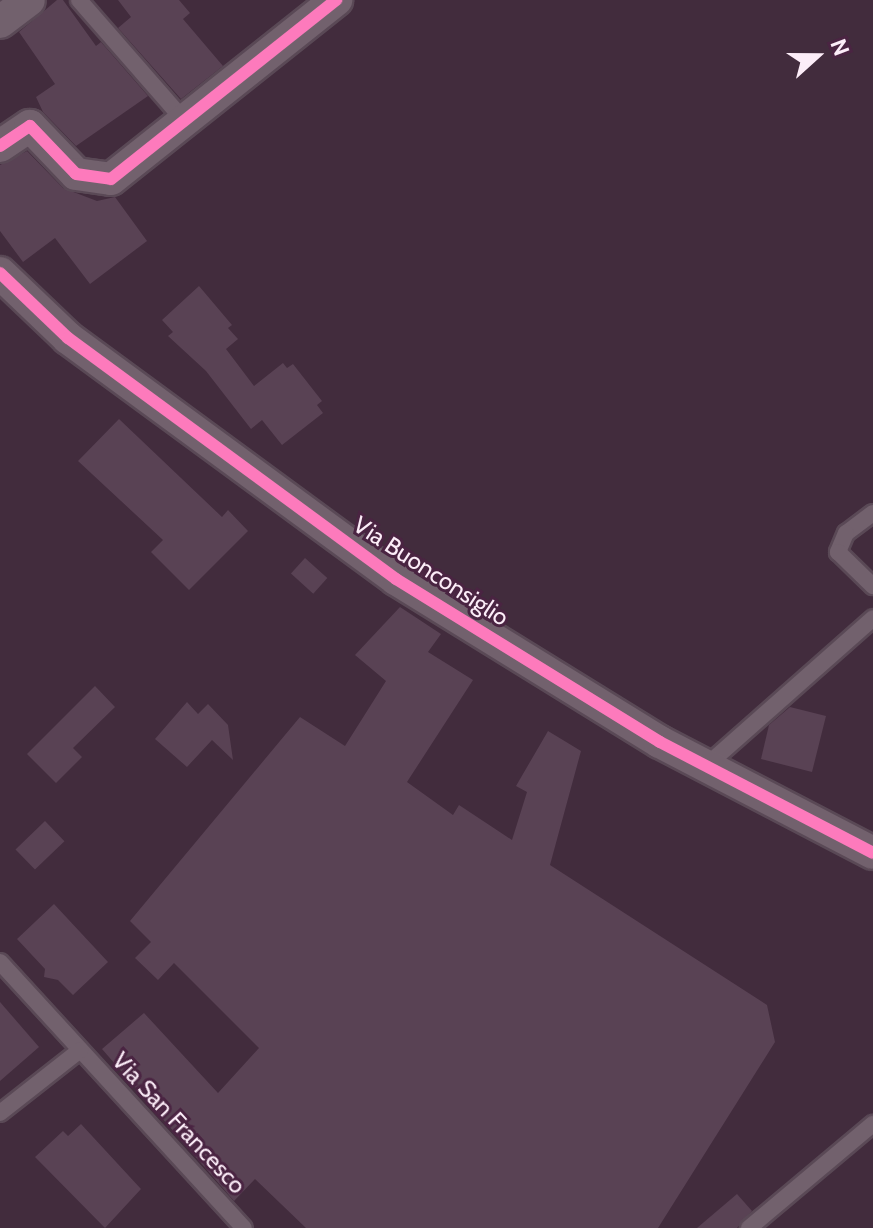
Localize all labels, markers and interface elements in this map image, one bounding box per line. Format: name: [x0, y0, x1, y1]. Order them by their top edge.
north arrow: [777, 16, 857, 96]
text: N: [824, 35, 855, 59]
street label: Via Buonconsiglio: [348, 510, 514, 632]
street label: Via San Francesco: [106, 1046, 252, 1200]

